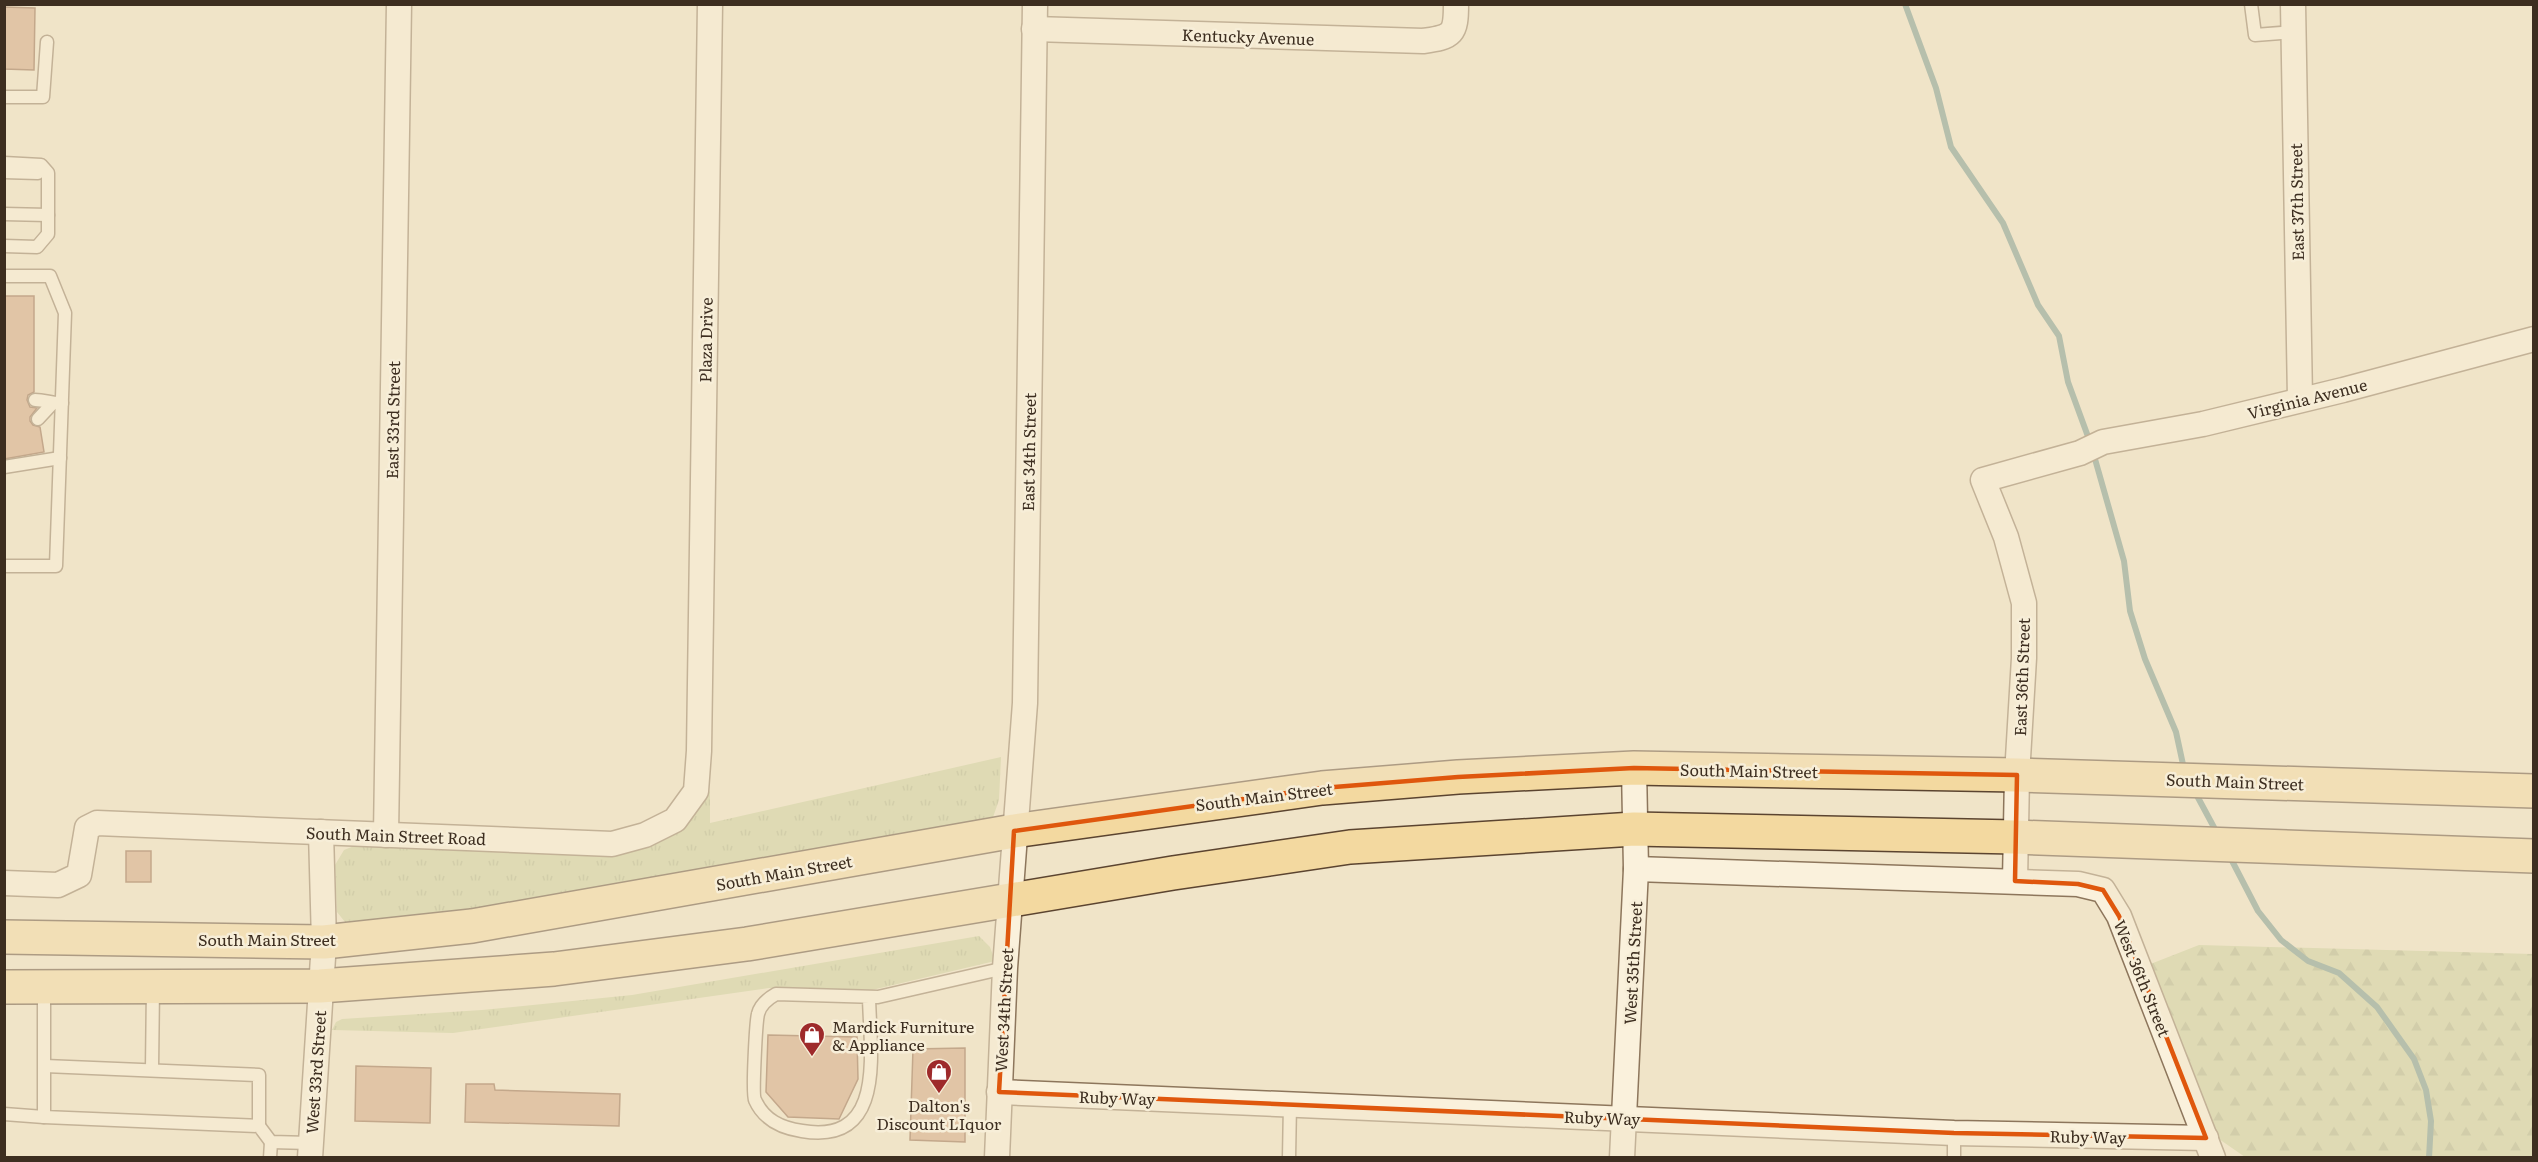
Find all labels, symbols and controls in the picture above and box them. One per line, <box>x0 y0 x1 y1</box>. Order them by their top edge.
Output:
street label: Kentucky Avenue <box>1181 22 1315 50</box>
street label: East 37th Street <box>2283 142 2309 261</box>
street label: Plaza Drive <box>692 297 718 383</box>
street label: East 33rd Street <box>379 360 405 479</box>
street label: Virginia Avenue <box>2245 372 2369 424</box>
street label: East 34th Street <box>1015 392 1041 512</box>
street label: East 36th Street <box>2007 617 2035 737</box>
street label: South Main Street <box>1680 757 1819 783</box>
street label: South Main Street <box>2166 767 2305 795</box>
street label: South Main Street <box>1194 776 1334 816</box>
street label: South Main Street Road <box>306 820 487 850</box>
street label: South Main Street <box>714 848 855 896</box>
street label: West 35th Street <box>1617 900 1647 1025</box>
street label: West 36th Street <box>2109 916 2178 1041</box>
street label: South Main Street <box>198 927 337 951</box>
street label: West 34th Street <box>988 947 1018 1073</box>
street label: West 33rd Street <box>299 1009 331 1135</box>
place label: Mardick Furniture & Appliance <box>832 1014 974 1056</box>
shop icon: Mardick Furniture & Appliance <box>797 1020 827 1058</box>
shop icon: Dalton's Discount LIquor <box>924 1057 954 1095</box>
street label: Ruby Way <box>1078 1084 1157 1110</box>
place label: Dalton's Discount LIquor <box>877 1093 1002 1135</box>
street label: Ruby Way <box>1563 1104 1642 1130</box>
street label: Ruby Way <box>2049 1123 2127 1149</box>

